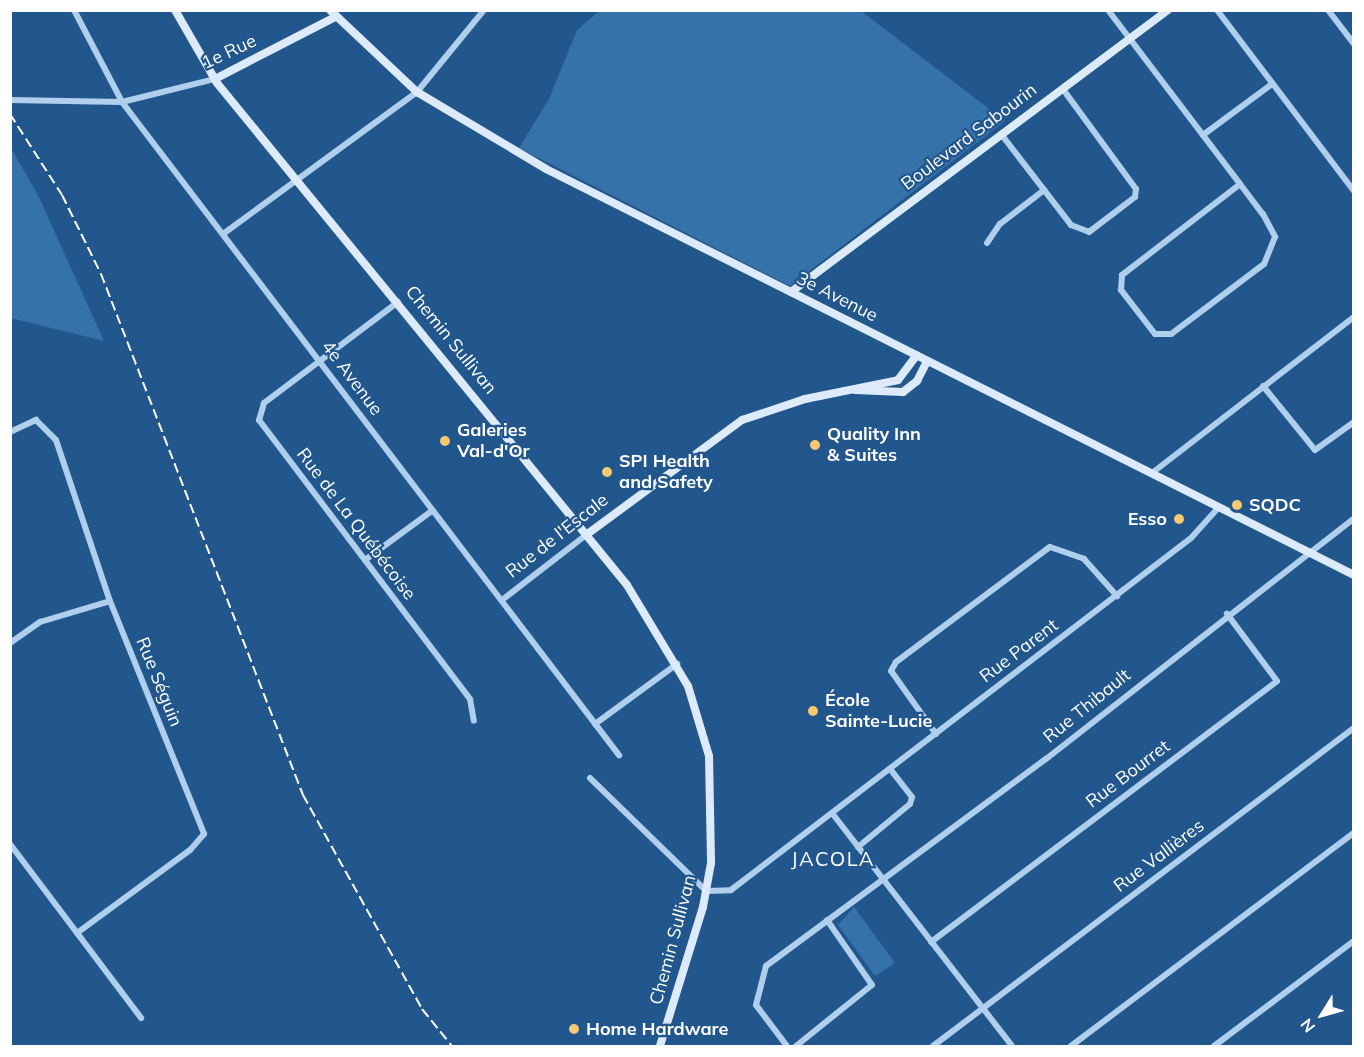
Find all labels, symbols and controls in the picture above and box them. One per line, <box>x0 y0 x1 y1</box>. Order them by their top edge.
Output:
street label: 1e Rue <box>198 30 260 74</box>
street label: Boulevard Sabourin <box>897 79 1041 195</box>
street label: 3e Avenue <box>793 267 881 327</box>
street label: Chemin Sullivan <box>401 281 501 399</box>
street label: 4e Avenue <box>317 336 387 420</box>
place label: Galeries Val-d'Or <box>457 420 530 462</box>
place label: Quality Inn & Suites <box>827 424 921 466</box>
marker: Galeries Val-d'Or <box>438 434 452 448</box>
marker: Quality Inn & Suites <box>808 438 822 452</box>
street label: Rue de La Québécoise <box>292 444 420 604</box>
place label: SPI Health and Safety <box>619 451 713 494</box>
marker: SPI Health and Safety <box>600 465 614 479</box>
street label: Rue de l'Escale <box>502 489 612 583</box>
place label: SQDC <box>1249 494 1301 516</box>
marker: SQDC <box>1230 498 1244 512</box>
place label: Esso <box>1128 508 1167 530</box>
marker: Esso <box>1172 512 1186 526</box>
street label: Rue Parent <box>976 615 1062 687</box>
street label: Rue Séguin <box>131 634 187 730</box>
street label: Rue Thibault <box>1039 664 1135 748</box>
place label: École Sainte-Lucie <box>825 690 932 732</box>
marker: École Sainte-Lucie <box>806 704 820 718</box>
street label: Rue Bourret <box>1082 736 1174 812</box>
street label: Rue Vallières <box>1110 815 1208 897</box>
district label: JACOLA <box>791 846 875 870</box>
street label: Chemin Sullivan <box>645 873 701 1007</box>
north arrow <box>1292 985 1352 1045</box>
text: N <box>1296 1015 1319 1037</box>
place label: Home Hardware <box>586 1018 728 1040</box>
marker: Home Hardware <box>567 1022 581 1036</box>

